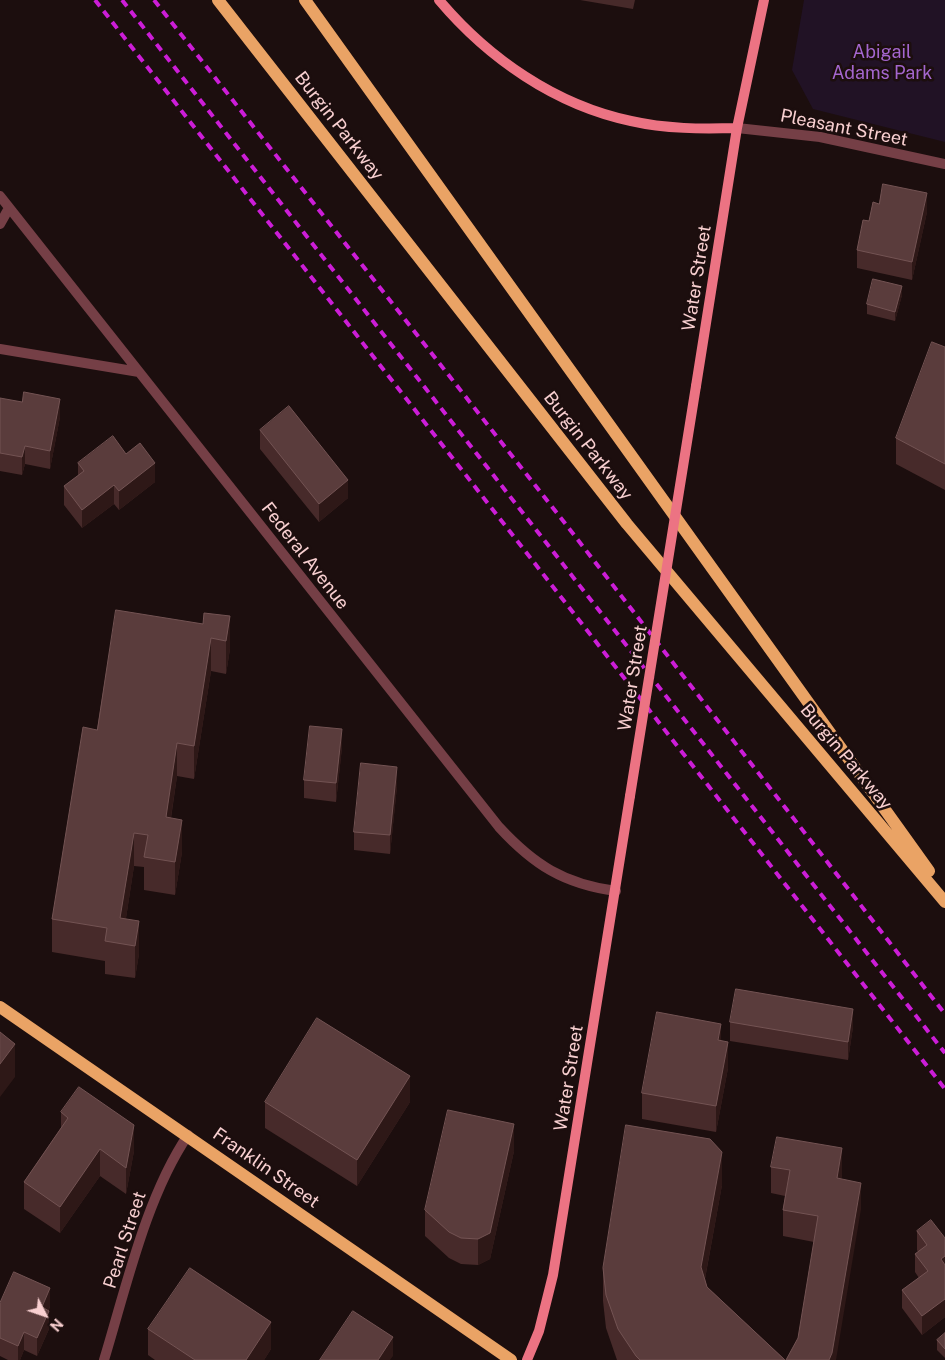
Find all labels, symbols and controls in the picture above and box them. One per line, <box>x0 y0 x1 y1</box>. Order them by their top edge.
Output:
park label: Abigail Adams Park <box>832 41 932 84</box>
street label: Burgin Parkway <box>290 67 388 185</box>
street label: Pleasant Street <box>778 105 910 151</box>
street label: Water Street <box>678 224 716 332</box>
street label: Burgin Parkway <box>539 387 637 505</box>
street label: Federal Avenue <box>257 498 353 614</box>
street label: Water Street <box>614 624 652 732</box>
street label: Burgin Parkway <box>795 700 897 814</box>
street label: Water Street <box>550 1024 588 1132</box>
street label: Franklin Street <box>209 1123 323 1213</box>
street label: Pearl Street <box>99 1189 151 1291</box>
north arrow <box>20 1290 70 1340</box>
text: N <box>47 1315 66 1334</box>

